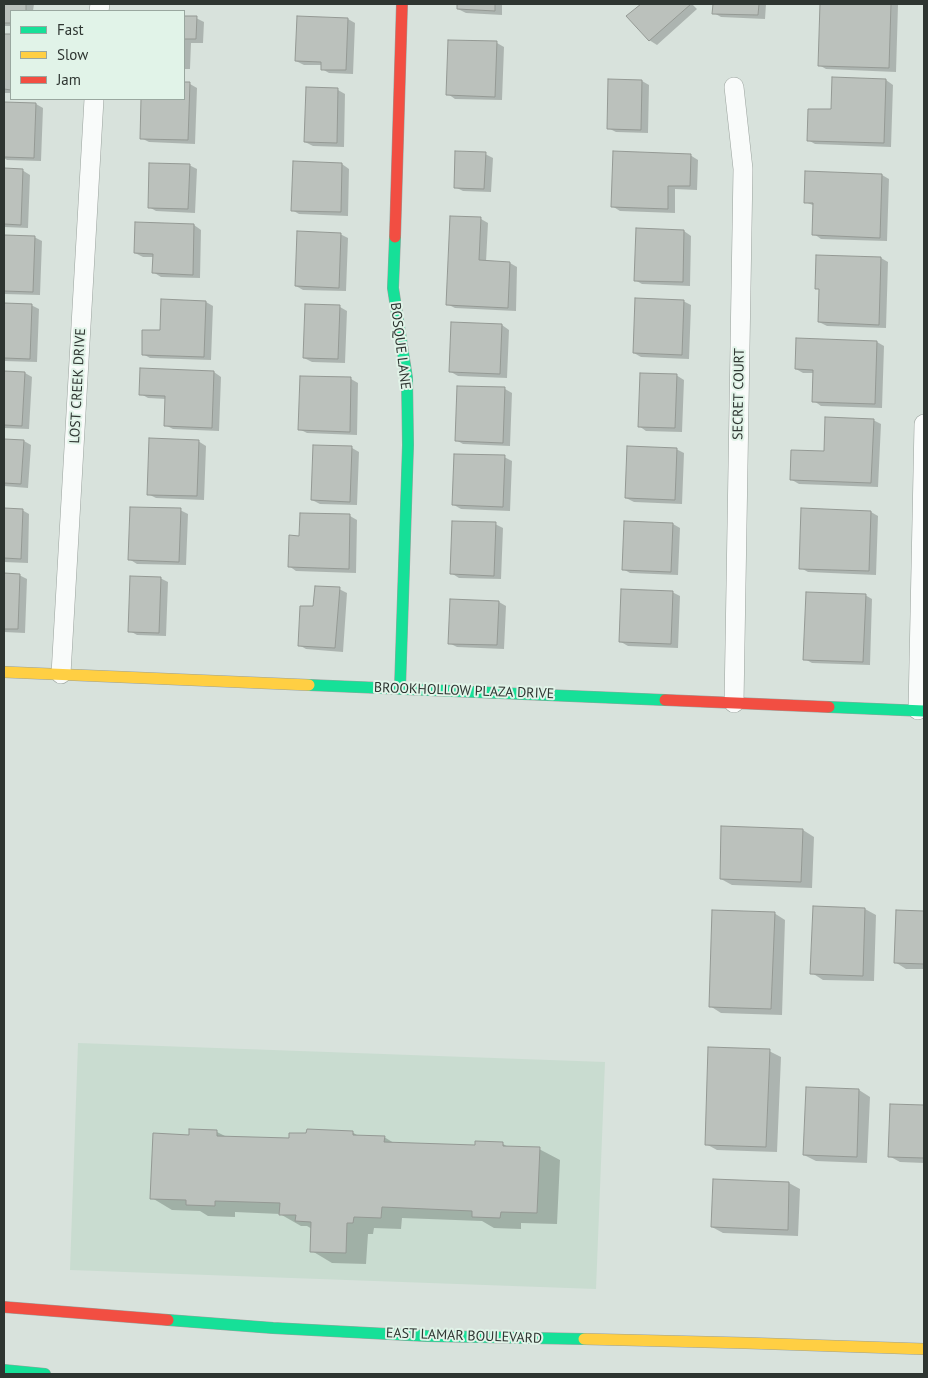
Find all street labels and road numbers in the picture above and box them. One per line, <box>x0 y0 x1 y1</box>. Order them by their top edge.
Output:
street label: BOSQUE LANE <box>386 302 414 390</box>
street label: LOST CREEK DRIVE <box>67 328 89 444</box>
street label: SECRET COURT <box>730 348 748 440</box>
street label: BROOKHOLLOW PLAZA DRIVE <box>374 679 554 703</box>
street label: EAST LAMAR BOULEVARD <box>386 1325 542 1347</box>

